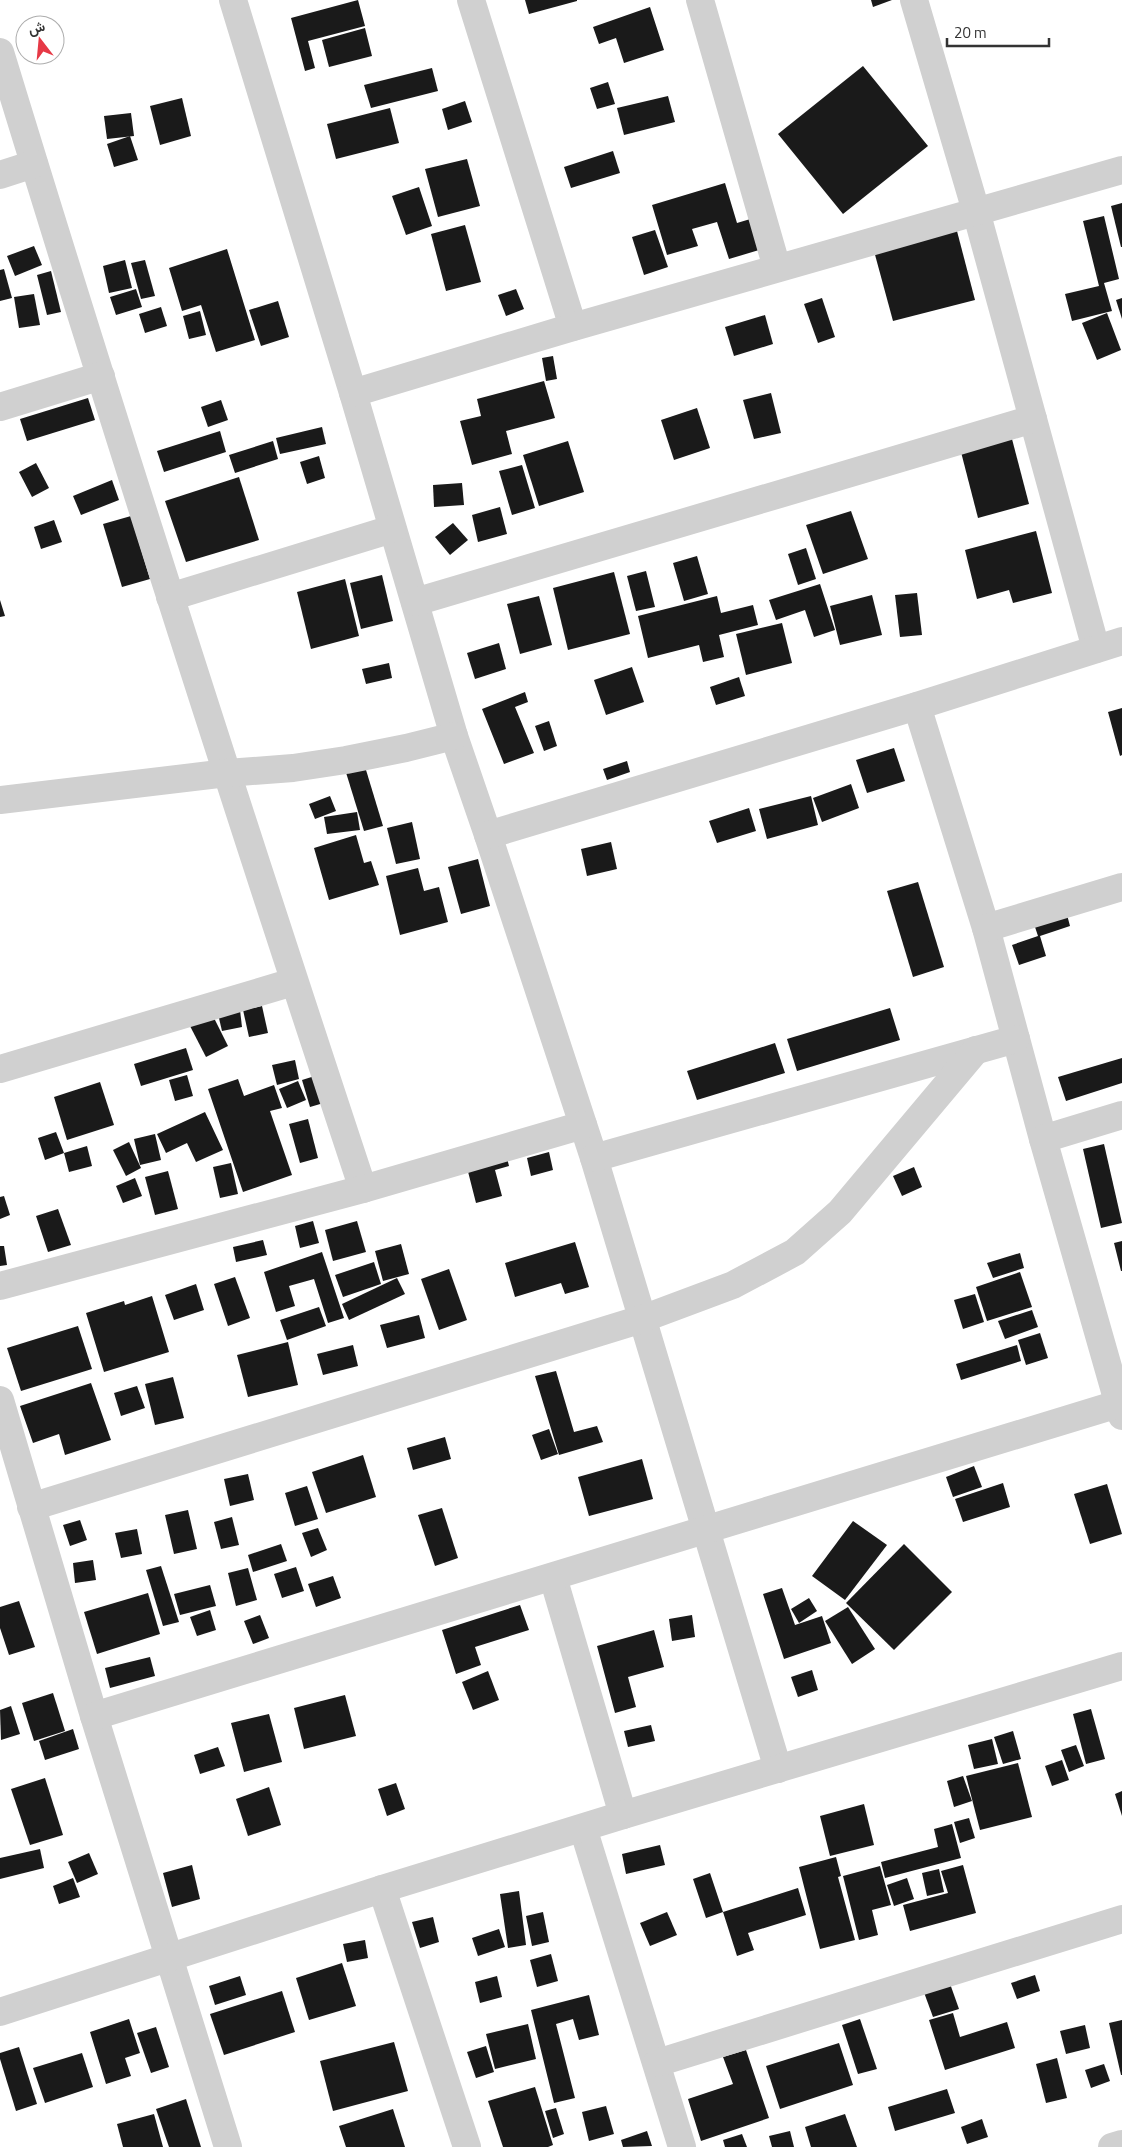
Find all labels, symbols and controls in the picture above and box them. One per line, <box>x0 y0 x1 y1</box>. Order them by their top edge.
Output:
north arrow <box>15 15 65 65</box>
text: ش <box>25 15 47 39</box>
scale bar <box>947 15 1050 47</box>
text: 20 m <box>954 21 987 44</box>

